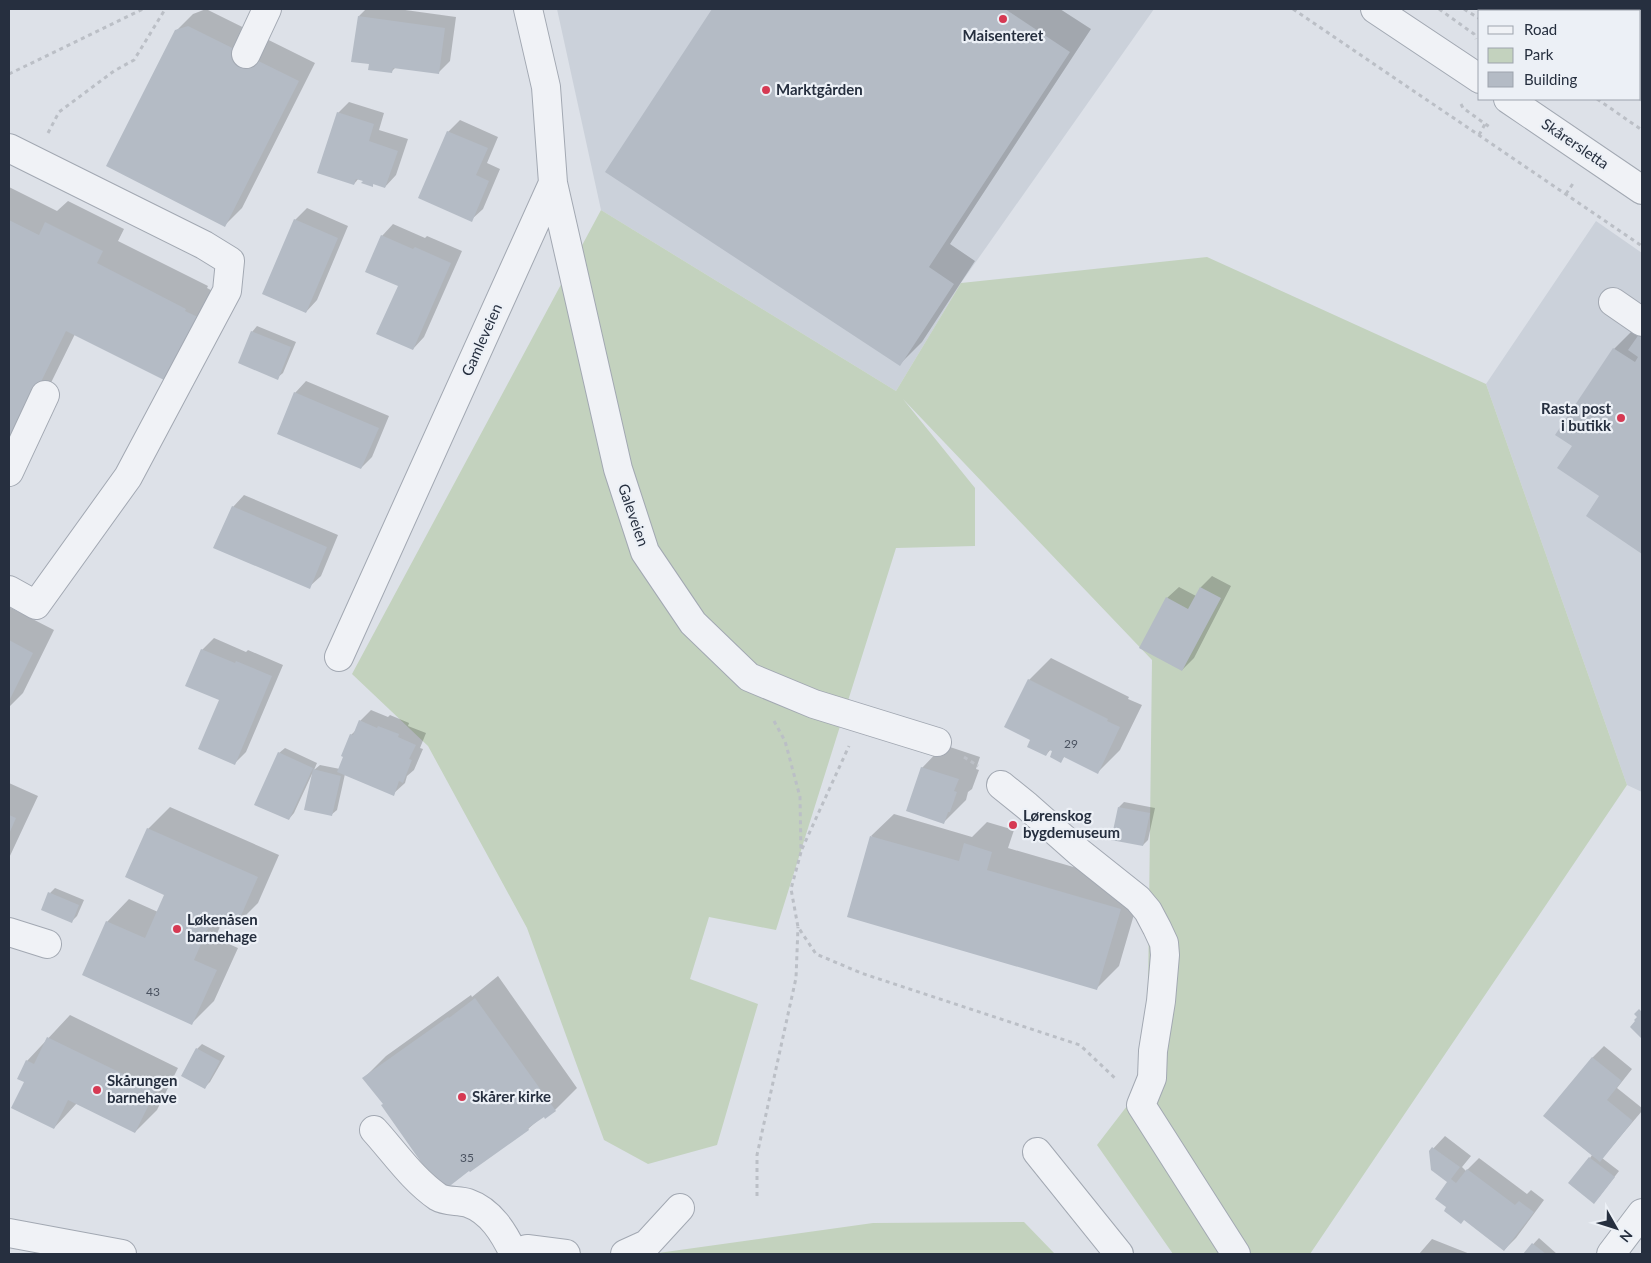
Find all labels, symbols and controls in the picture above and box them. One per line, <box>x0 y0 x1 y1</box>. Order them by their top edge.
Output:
legend <box>1478 10 1641 100</box>
marker: Maisenteret <box>997 13 1009 25</box>
text: Road <box>1524 20 1557 38</box>
place label: Maisenteret <box>963 26 1044 44</box>
text: Park <box>1524 45 1554 63</box>
text: Building <box>1524 70 1577 88</box>
place label: Marktgården <box>776 80 863 98</box>
marker: Marktgården <box>760 84 772 96</box>
street label: Skårersletta <box>1539 114 1613 172</box>
street label: Gamleveien <box>457 301 505 379</box>
place label: Rasta post i butikk <box>1541 399 1612 434</box>
marker: Rasta post i butikk <box>1615 412 1627 424</box>
street label: Galeveien <box>615 481 653 548</box>
house number: 29 <box>1064 736 1078 751</box>
place label: Lørenskog bygdemuseum <box>1023 806 1120 841</box>
marker: Lørenskog bygdemuseum <box>1007 819 1019 831</box>
place label: Løkenåsen barnehage <box>187 910 258 945</box>
marker: Løkenåsen barnehage <box>171 923 183 935</box>
house number: 43 <box>146 984 160 999</box>
place label: Skårungen barnehave <box>107 1071 178 1106</box>
marker: Skårungen barnehave <box>91 1084 103 1096</box>
place label: Skårer kirke <box>472 1087 551 1105</box>
marker: Skårer kirke <box>456 1091 468 1103</box>
house number: 35 <box>460 1150 474 1165</box>
north arrow <box>1591 1203 1641 1253</box>
text: N <box>1616 1227 1636 1246</box>

